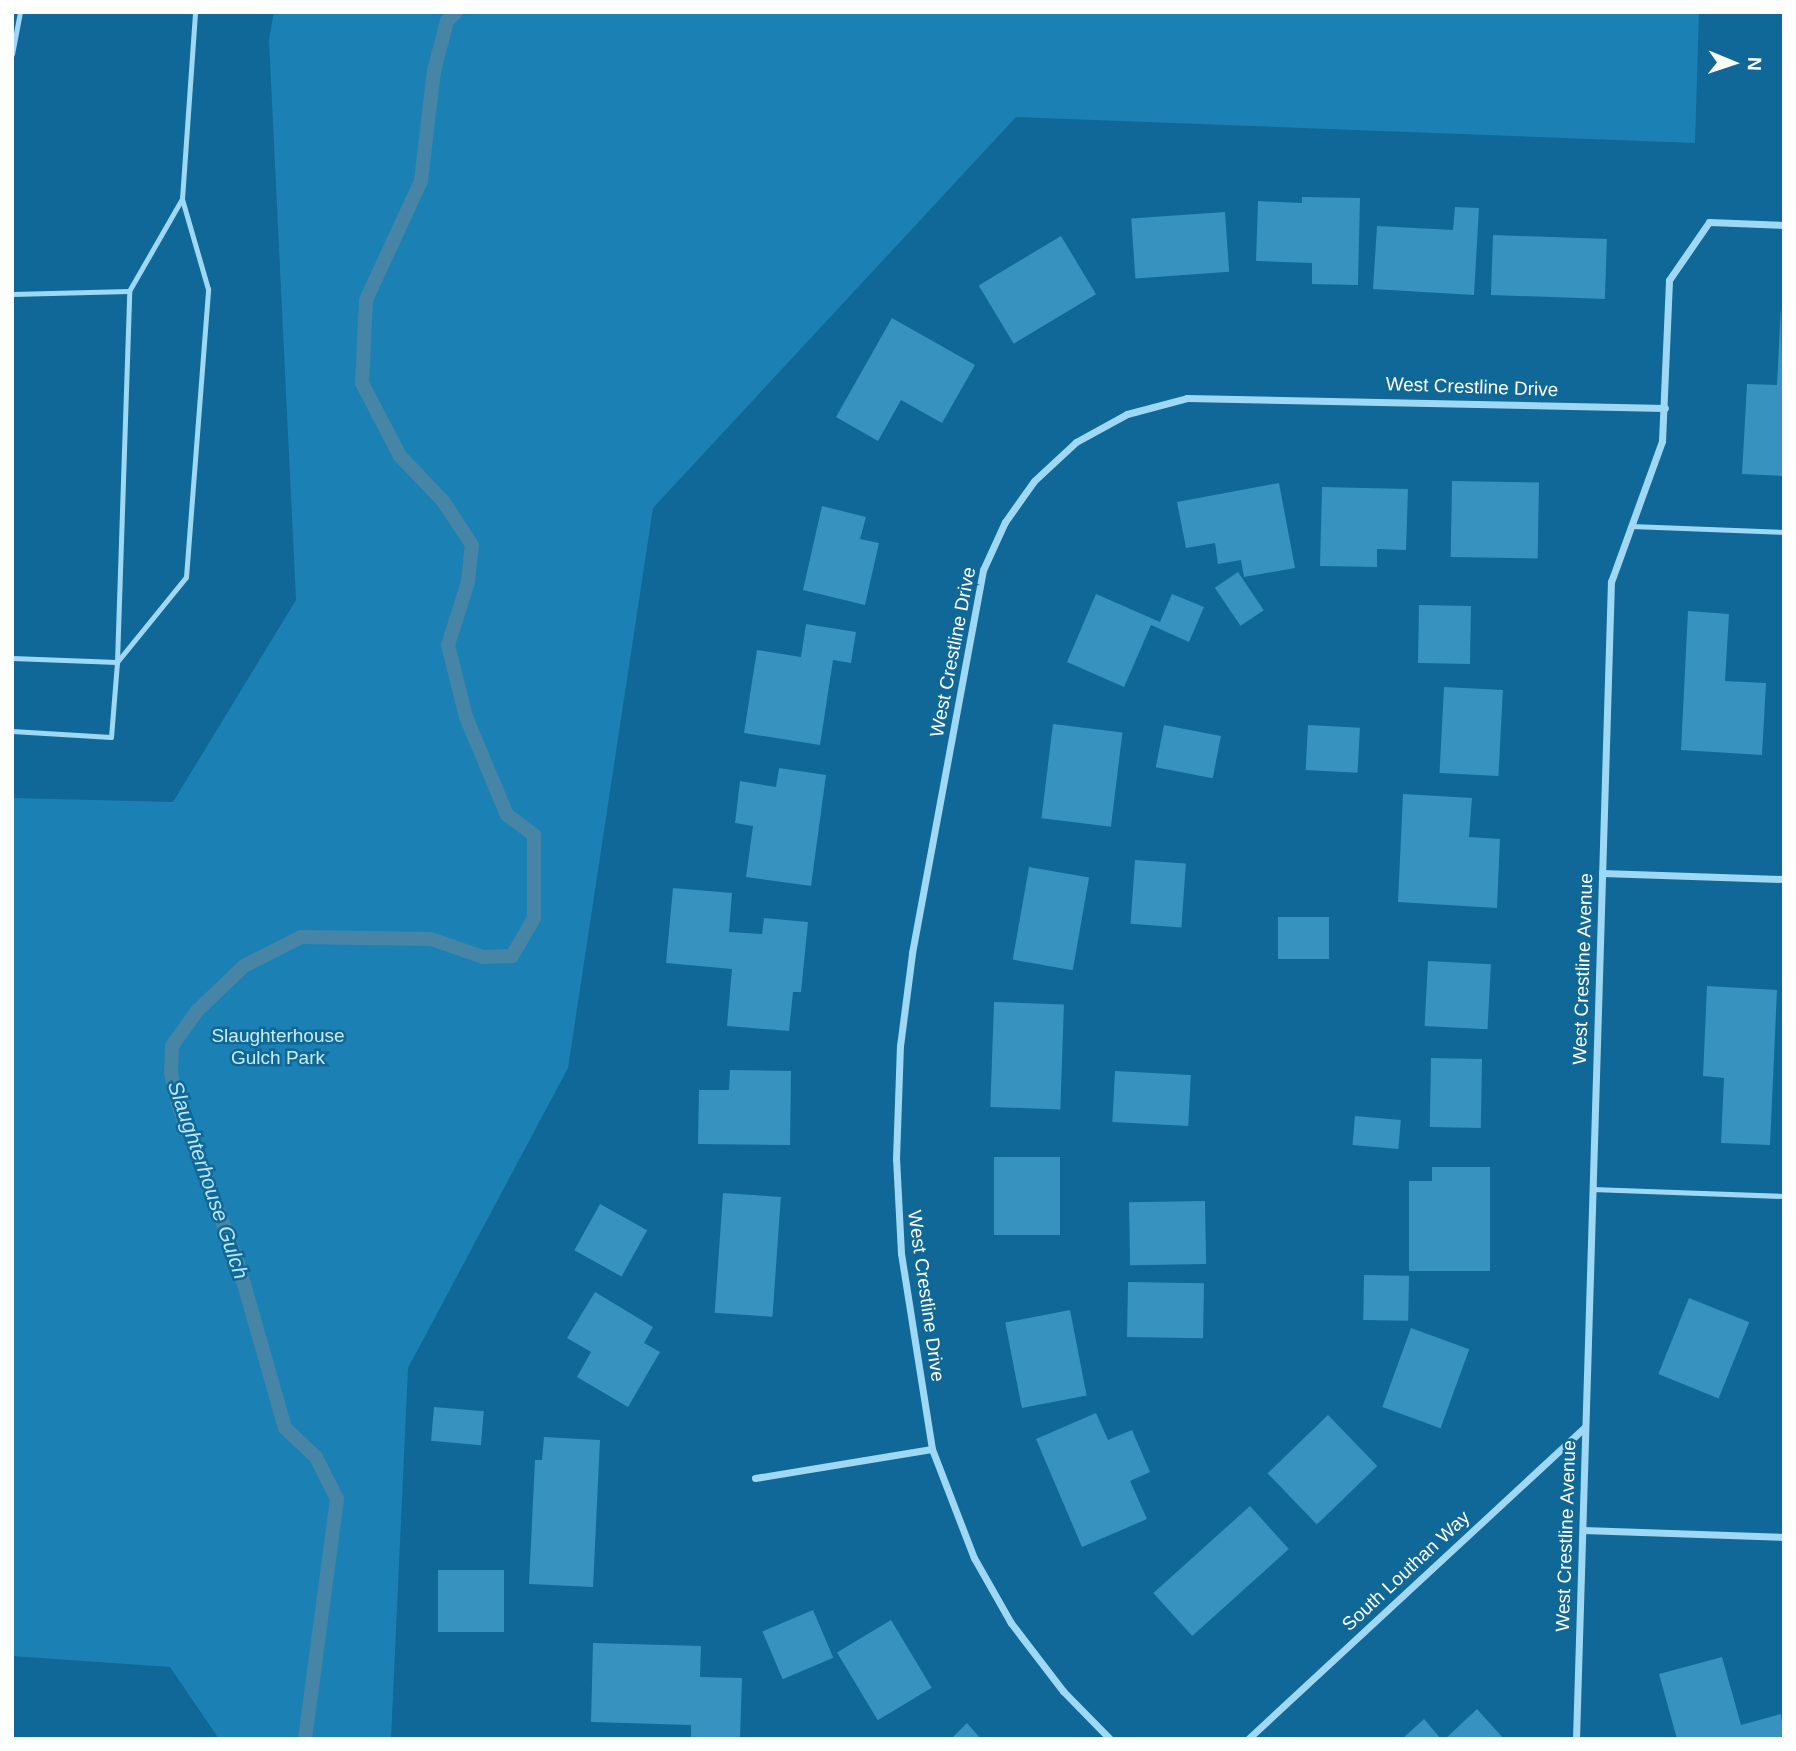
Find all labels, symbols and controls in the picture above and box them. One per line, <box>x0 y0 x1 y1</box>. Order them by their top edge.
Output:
north arrow <box>1698 28 1768 98</box>
text: N <box>1744 57 1765 71</box>
street label: West Crestline Drive <box>1385 373 1559 401</box>
street label: West Crestline Drive <box>925 565 981 739</box>
street label: West Crestline Avenue <box>1568 872 1598 1066</box>
park label: Slaughterhouse Gulch Park <box>211 1025 345 1069</box>
water label: Slaughterhouse Gulch <box>162 1078 254 1282</box>
street label: West Crestline Drive <box>903 1209 949 1383</box>
street label: West Crestline Avenue <box>1551 1439 1581 1633</box>
street label: South Louthan Way <box>1337 1506 1475 1636</box>

